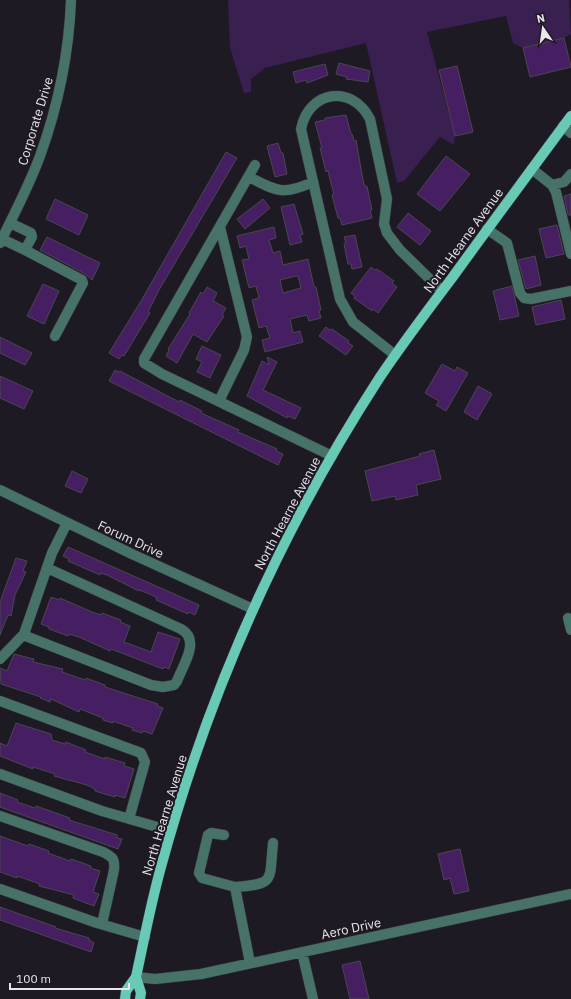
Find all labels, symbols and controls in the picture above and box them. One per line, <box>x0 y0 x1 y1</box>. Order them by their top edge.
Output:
north arrow <box>523 8 563 48</box>
text: N <box>535 11 546 26</box>
street label: Corporate Drive <box>14 75 57 167</box>
street label: North Hearne Avenue <box>420 185 507 296</box>
street label: North Hearne Avenue <box>251 454 324 573</box>
street label: Forum Drive <box>95 517 167 562</box>
street label: North Hearne Avenue <box>138 753 191 878</box>
street label: Aero Drive <box>320 914 383 943</box>
scale bar <box>10 965 129 991</box>
text: 100 m <box>16 971 51 986</box>

